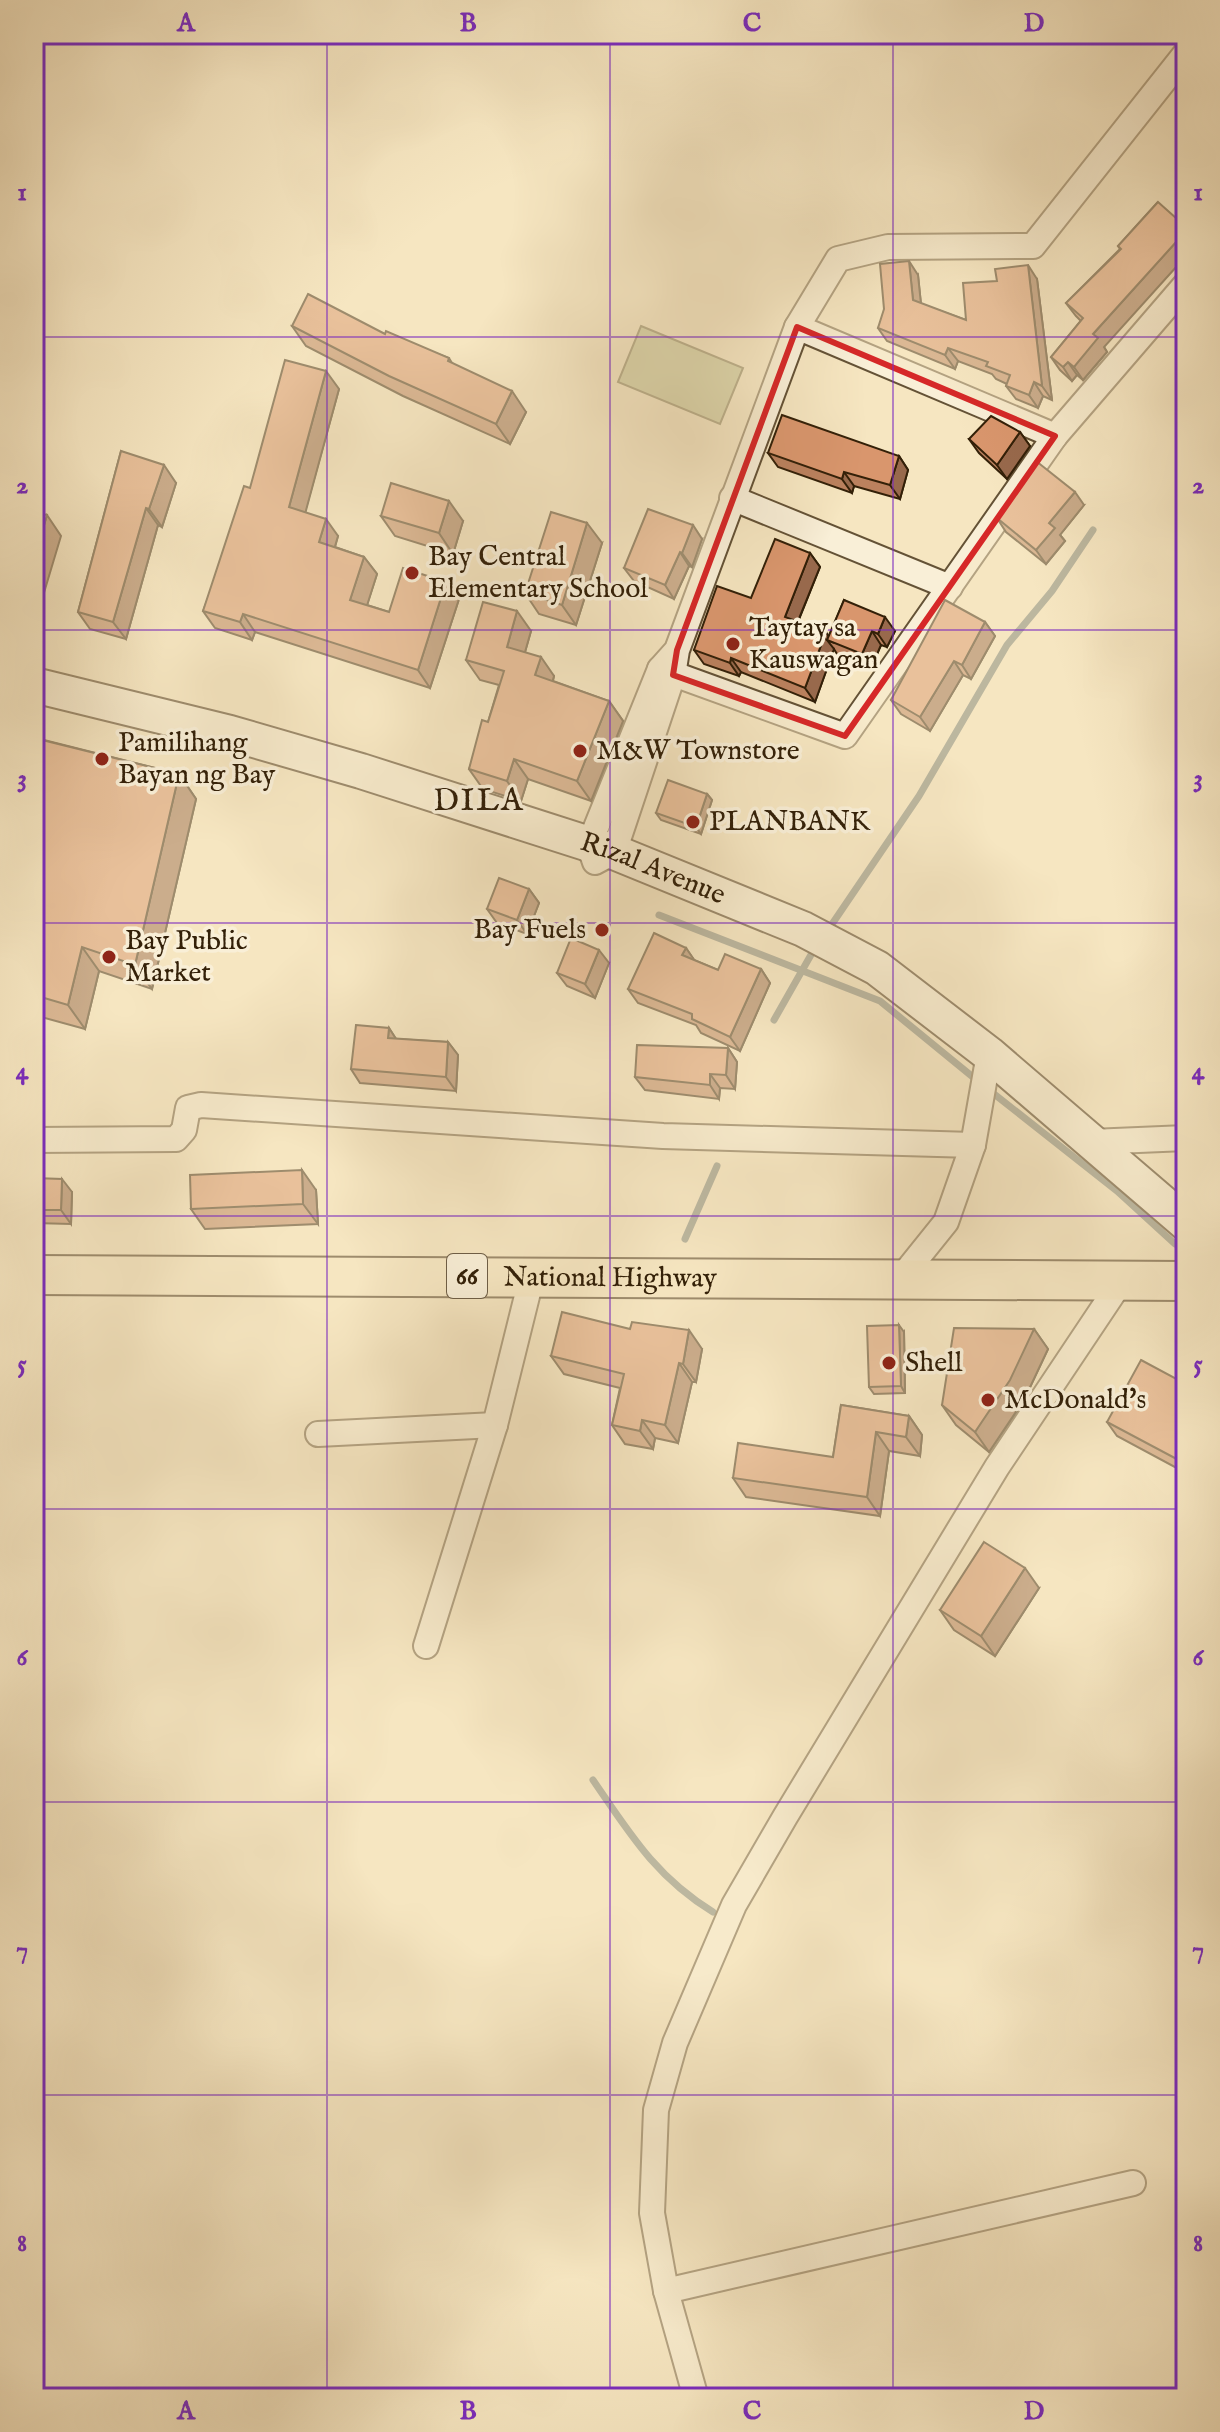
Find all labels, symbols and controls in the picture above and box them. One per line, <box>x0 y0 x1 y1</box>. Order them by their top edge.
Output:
text: A <box>176 7 196 40</box>
text: B <box>459 7 477 40</box>
text: C <box>743 7 762 40</box>
text: D <box>1024 7 1045 40</box>
text: 1 <box>17 176 27 209</box>
text: 1 <box>1193 176 1203 209</box>
text: 2 <box>16 469 28 502</box>
text: 2 <box>1192 469 1204 502</box>
place label: Bay Central Elementary School <box>428 540 648 607</box>
marker: Bay Central Elementary School <box>403 564 421 582</box>
place label: Taytay sa Kauswagan <box>749 611 878 678</box>
marker: Taytay sa Kauswagan <box>724 635 742 653</box>
place label: Pamilihang Bayan ng Bay <box>118 726 276 793</box>
place label: M&W Townstore <box>596 734 800 769</box>
marker: M&W Townstore <box>571 742 589 760</box>
marker: Pamilihang Bayan ng Bay <box>93 750 111 768</box>
text: 3 <box>17 762 27 795</box>
text: 3 <box>1193 762 1203 795</box>
district label: DILA <box>433 781 525 822</box>
place label: PLANBANK <box>709 805 871 840</box>
marker: PLANBANK <box>684 813 702 831</box>
street label: Rizal Avenue <box>576 825 731 913</box>
place label: Bay Fuels <box>473 913 586 948</box>
marker: Bay Fuels <box>593 921 611 939</box>
place label: Bay Public Market <box>125 924 248 991</box>
marker: Bay Public Market <box>100 948 118 966</box>
text: 4 <box>16 1055 30 1088</box>
text: 4 <box>1192 1055 1206 1088</box>
road number: 66 <box>447 1254 487 1298</box>
street label: National Highway <box>503 1260 717 1296</box>
place label: Shell <box>905 1346 963 1381</box>
text: 5 <box>17 1348 27 1381</box>
text: 5 <box>1193 1348 1203 1381</box>
marker: Shell <box>880 1354 898 1372</box>
place label: McDonald's <box>1004 1383 1146 1418</box>
marker: McDonald's <box>979 1391 997 1409</box>
text: 6 <box>17 1641 29 1674</box>
text: 6 <box>1193 1641 1205 1674</box>
text: 7 <box>16 1934 28 1967</box>
text: 7 <box>1192 1934 1204 1967</box>
text: 8 <box>17 2227 27 2260</box>
text: 8 <box>1193 2227 1203 2260</box>
text: A <box>176 2395 196 2428</box>
text: B <box>459 2395 477 2428</box>
text: C <box>743 2395 762 2428</box>
text: D <box>1024 2395 1045 2428</box>

